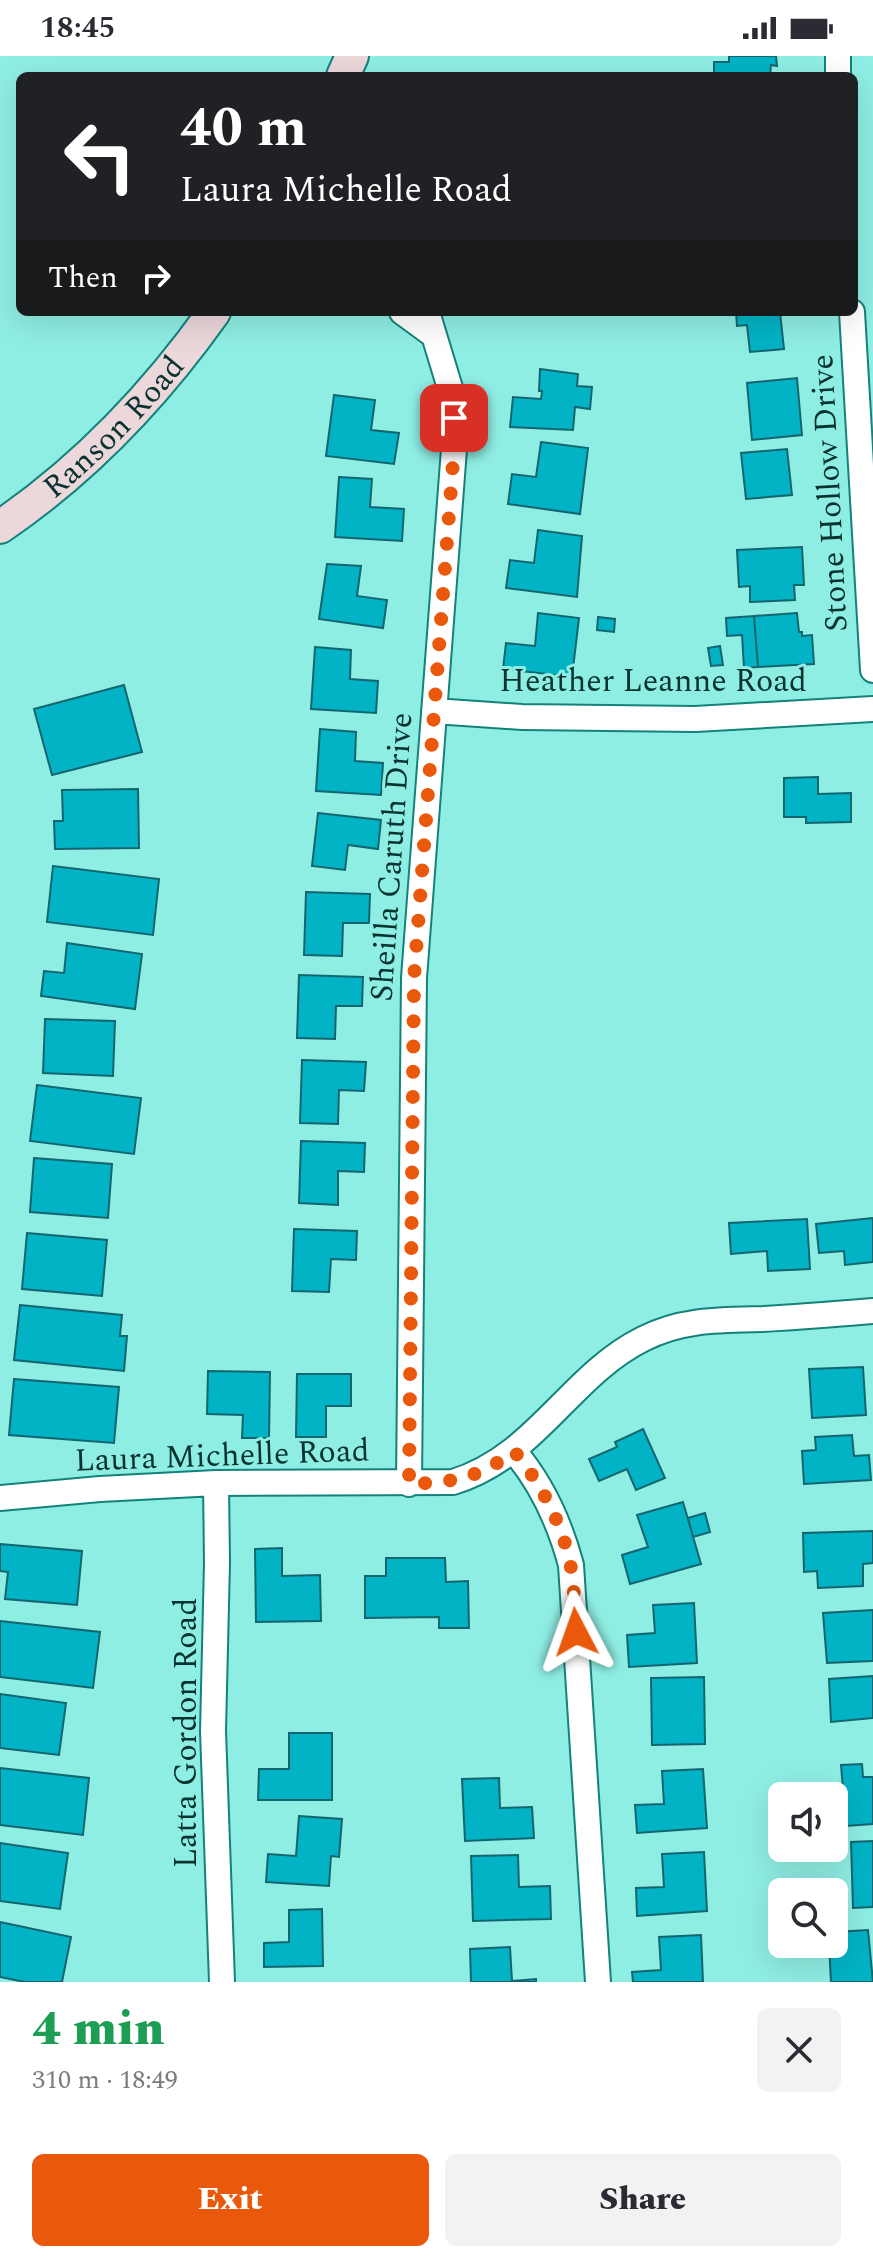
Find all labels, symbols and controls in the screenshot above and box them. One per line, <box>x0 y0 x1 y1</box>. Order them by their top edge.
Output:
text: 18:45 <box>40 5 115 51</box>
text: 40 m <box>180 86 307 171</box>
icon: left <box>48 104 152 208</box>
text: Laura Michelle Road <box>180 163 512 218</box>
text: Then <box>48 255 118 301</box>
icon: right <box>134 256 178 300</box>
street label: Ranson Road <box>32 344 197 511</box>
street label: Stone Hollow Drive <box>798 353 862 633</box>
pin <box>420 384 488 452</box>
icon: arrive <box>432 396 476 440</box>
street label: Heather Leanne Road <box>499 657 807 706</box>
street label: Sheilla Caruth Drive <box>357 711 427 1003</box>
street label: Laura Michelle Road <box>74 1426 370 1486</box>
position arrow <box>534 1590 618 1674</box>
street label: Latta Gordon Road <box>162 1598 211 1868</box>
map controls <box>768 1782 848 1958</box>
button: sound <box>768 1782 848 1862</box>
button: search <box>768 1878 848 1958</box>
text: 4 min <box>32 1993 165 2066</box>
button: close <box>757 2008 841 2092</box>
text: 310 m · 18:49 <box>32 2060 178 2100</box>
button: Exit <box>32 2154 429 2246</box>
button: Share <box>445 2154 841 2246</box>

